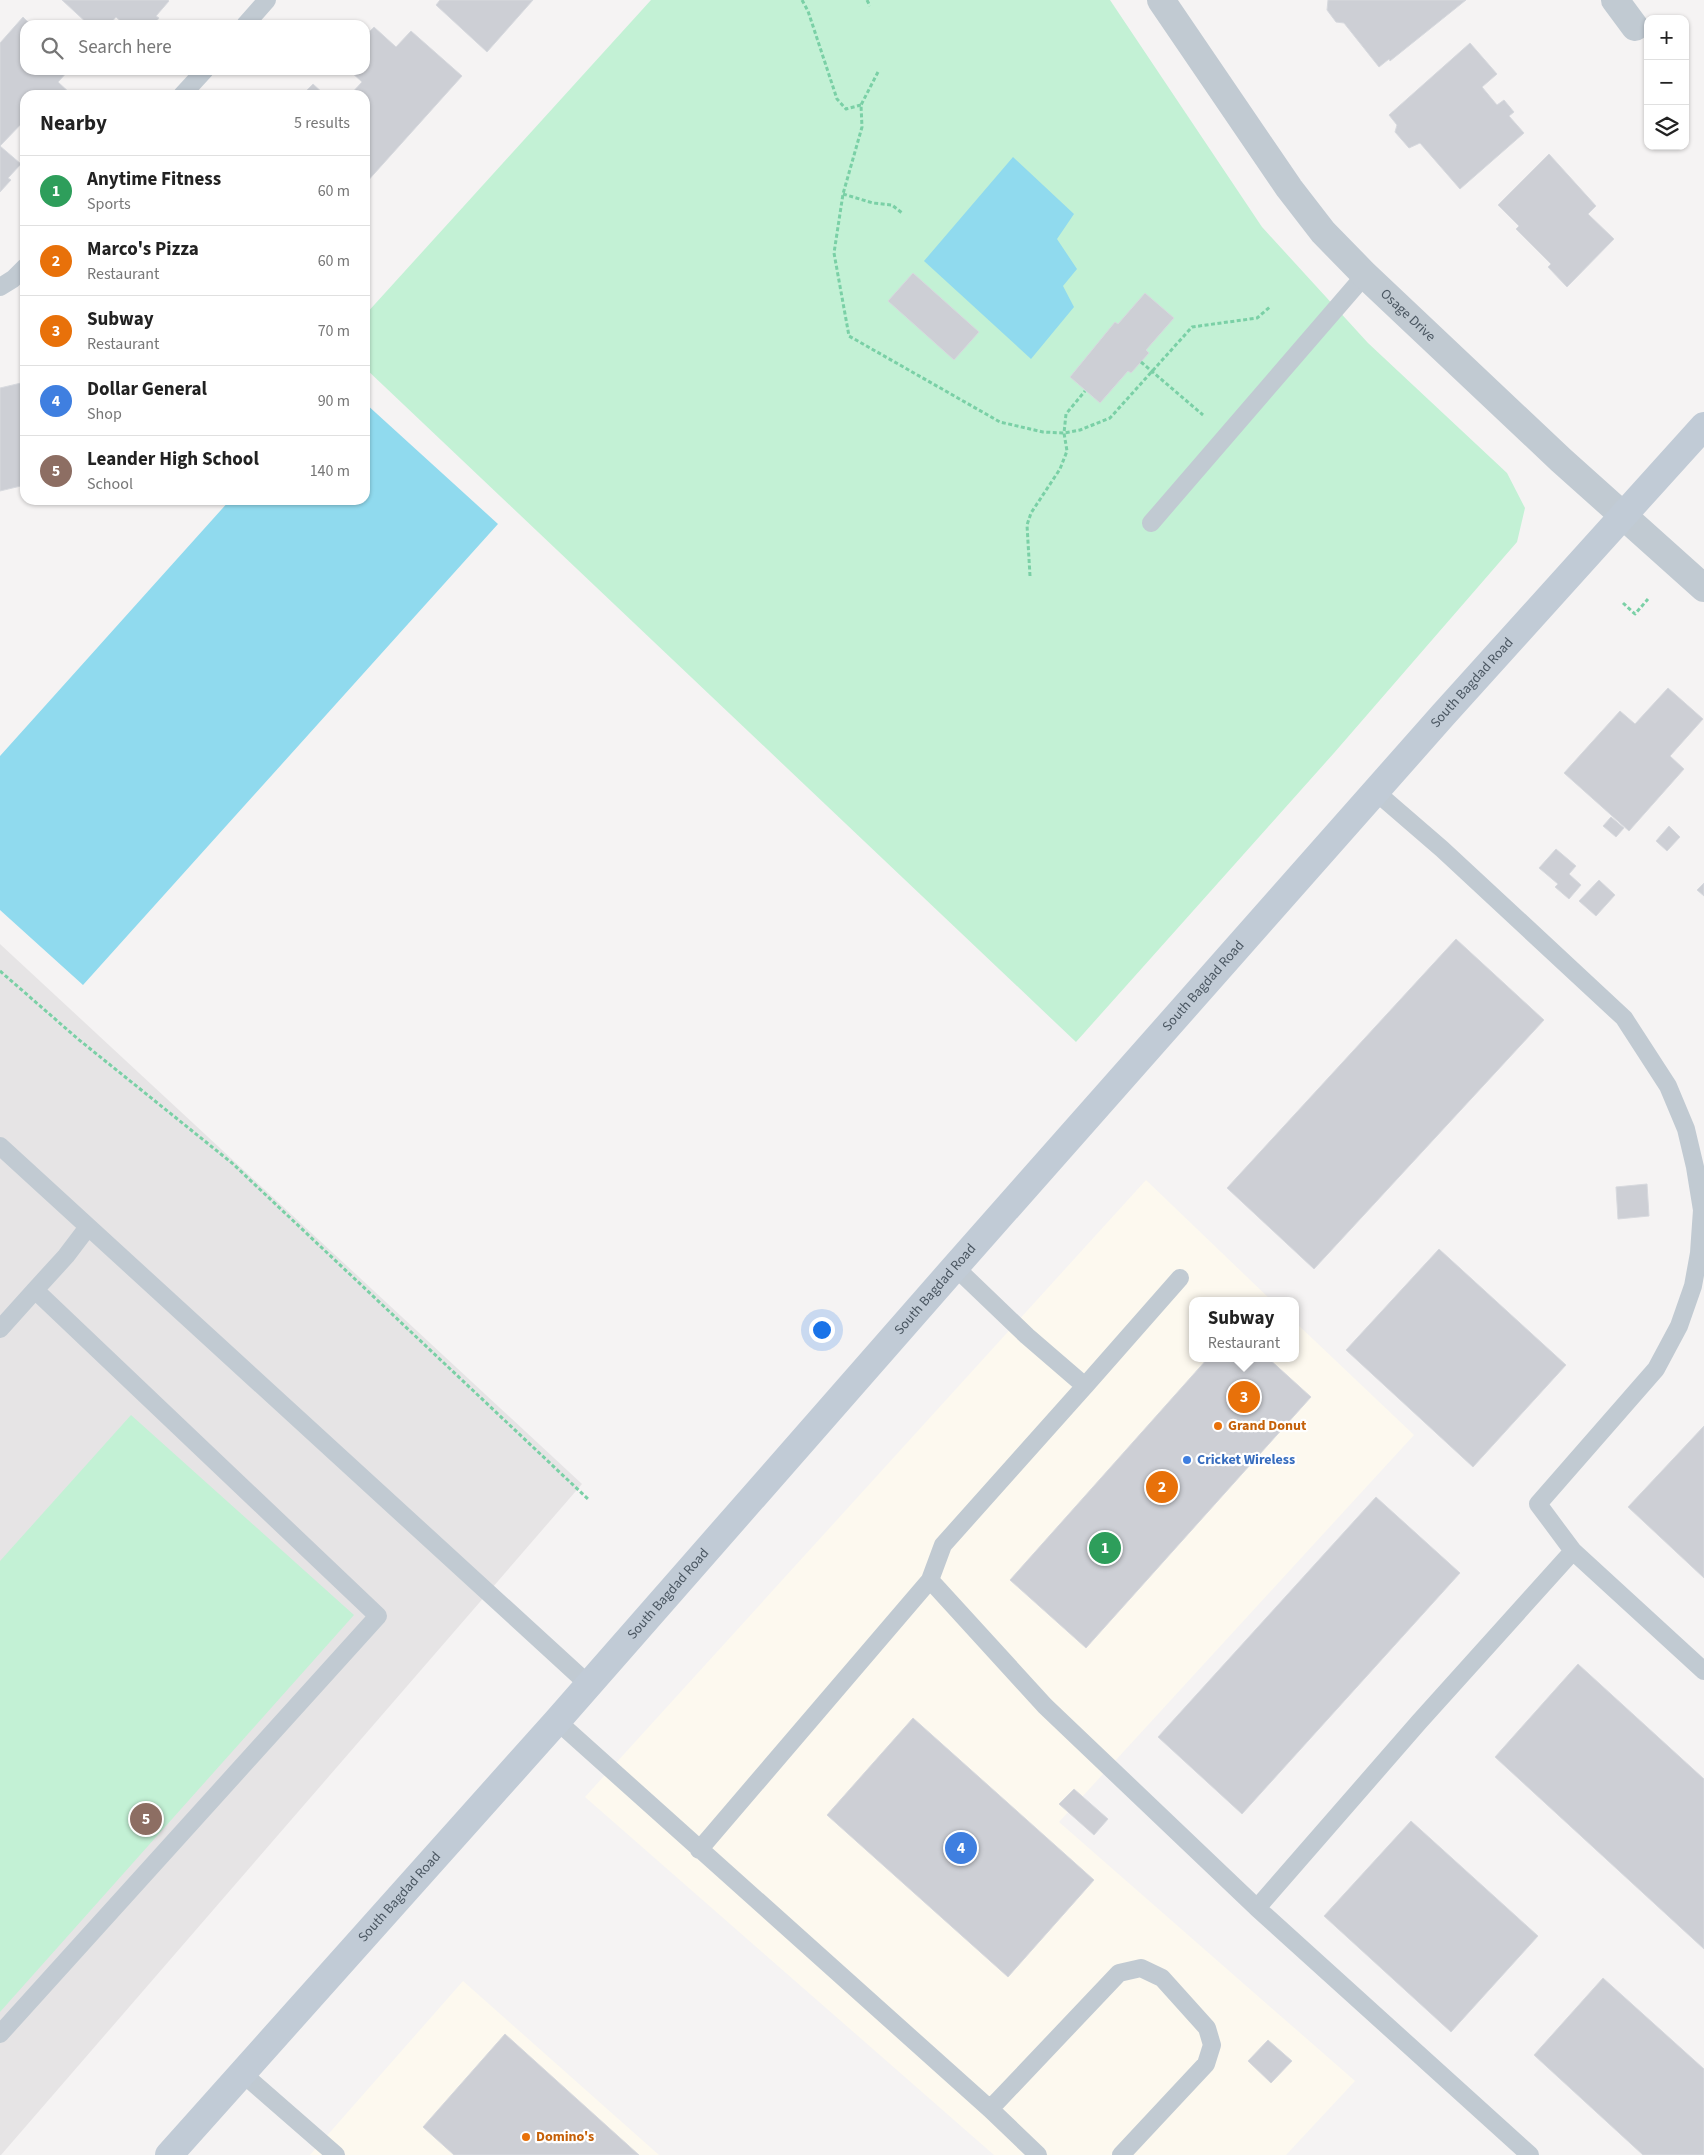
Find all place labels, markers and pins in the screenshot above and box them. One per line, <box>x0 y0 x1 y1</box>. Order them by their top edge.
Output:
pin: 3 <box>1228 1378 1260 1416</box>
place label: Grand Donut <box>1228 1416 1307 1436</box>
marker: Grand Donut <box>1212 1420 1224 1432</box>
place label: Cricket Wireless <box>1197 1450 1295 1470</box>
marker: Cricket Wireless <box>1181 1454 1193 1466</box>
pin: 2 <box>1146 1468 1178 1506</box>
pin: 1 <box>1089 1529 1121 1567</box>
pin: 5 <box>130 1800 162 1838</box>
pin: 4 <box>945 1829 977 1867</box>
place label: Domino's <box>536 2127 594 2147</box>
marker: Domino's <box>520 2131 532 2143</box>

